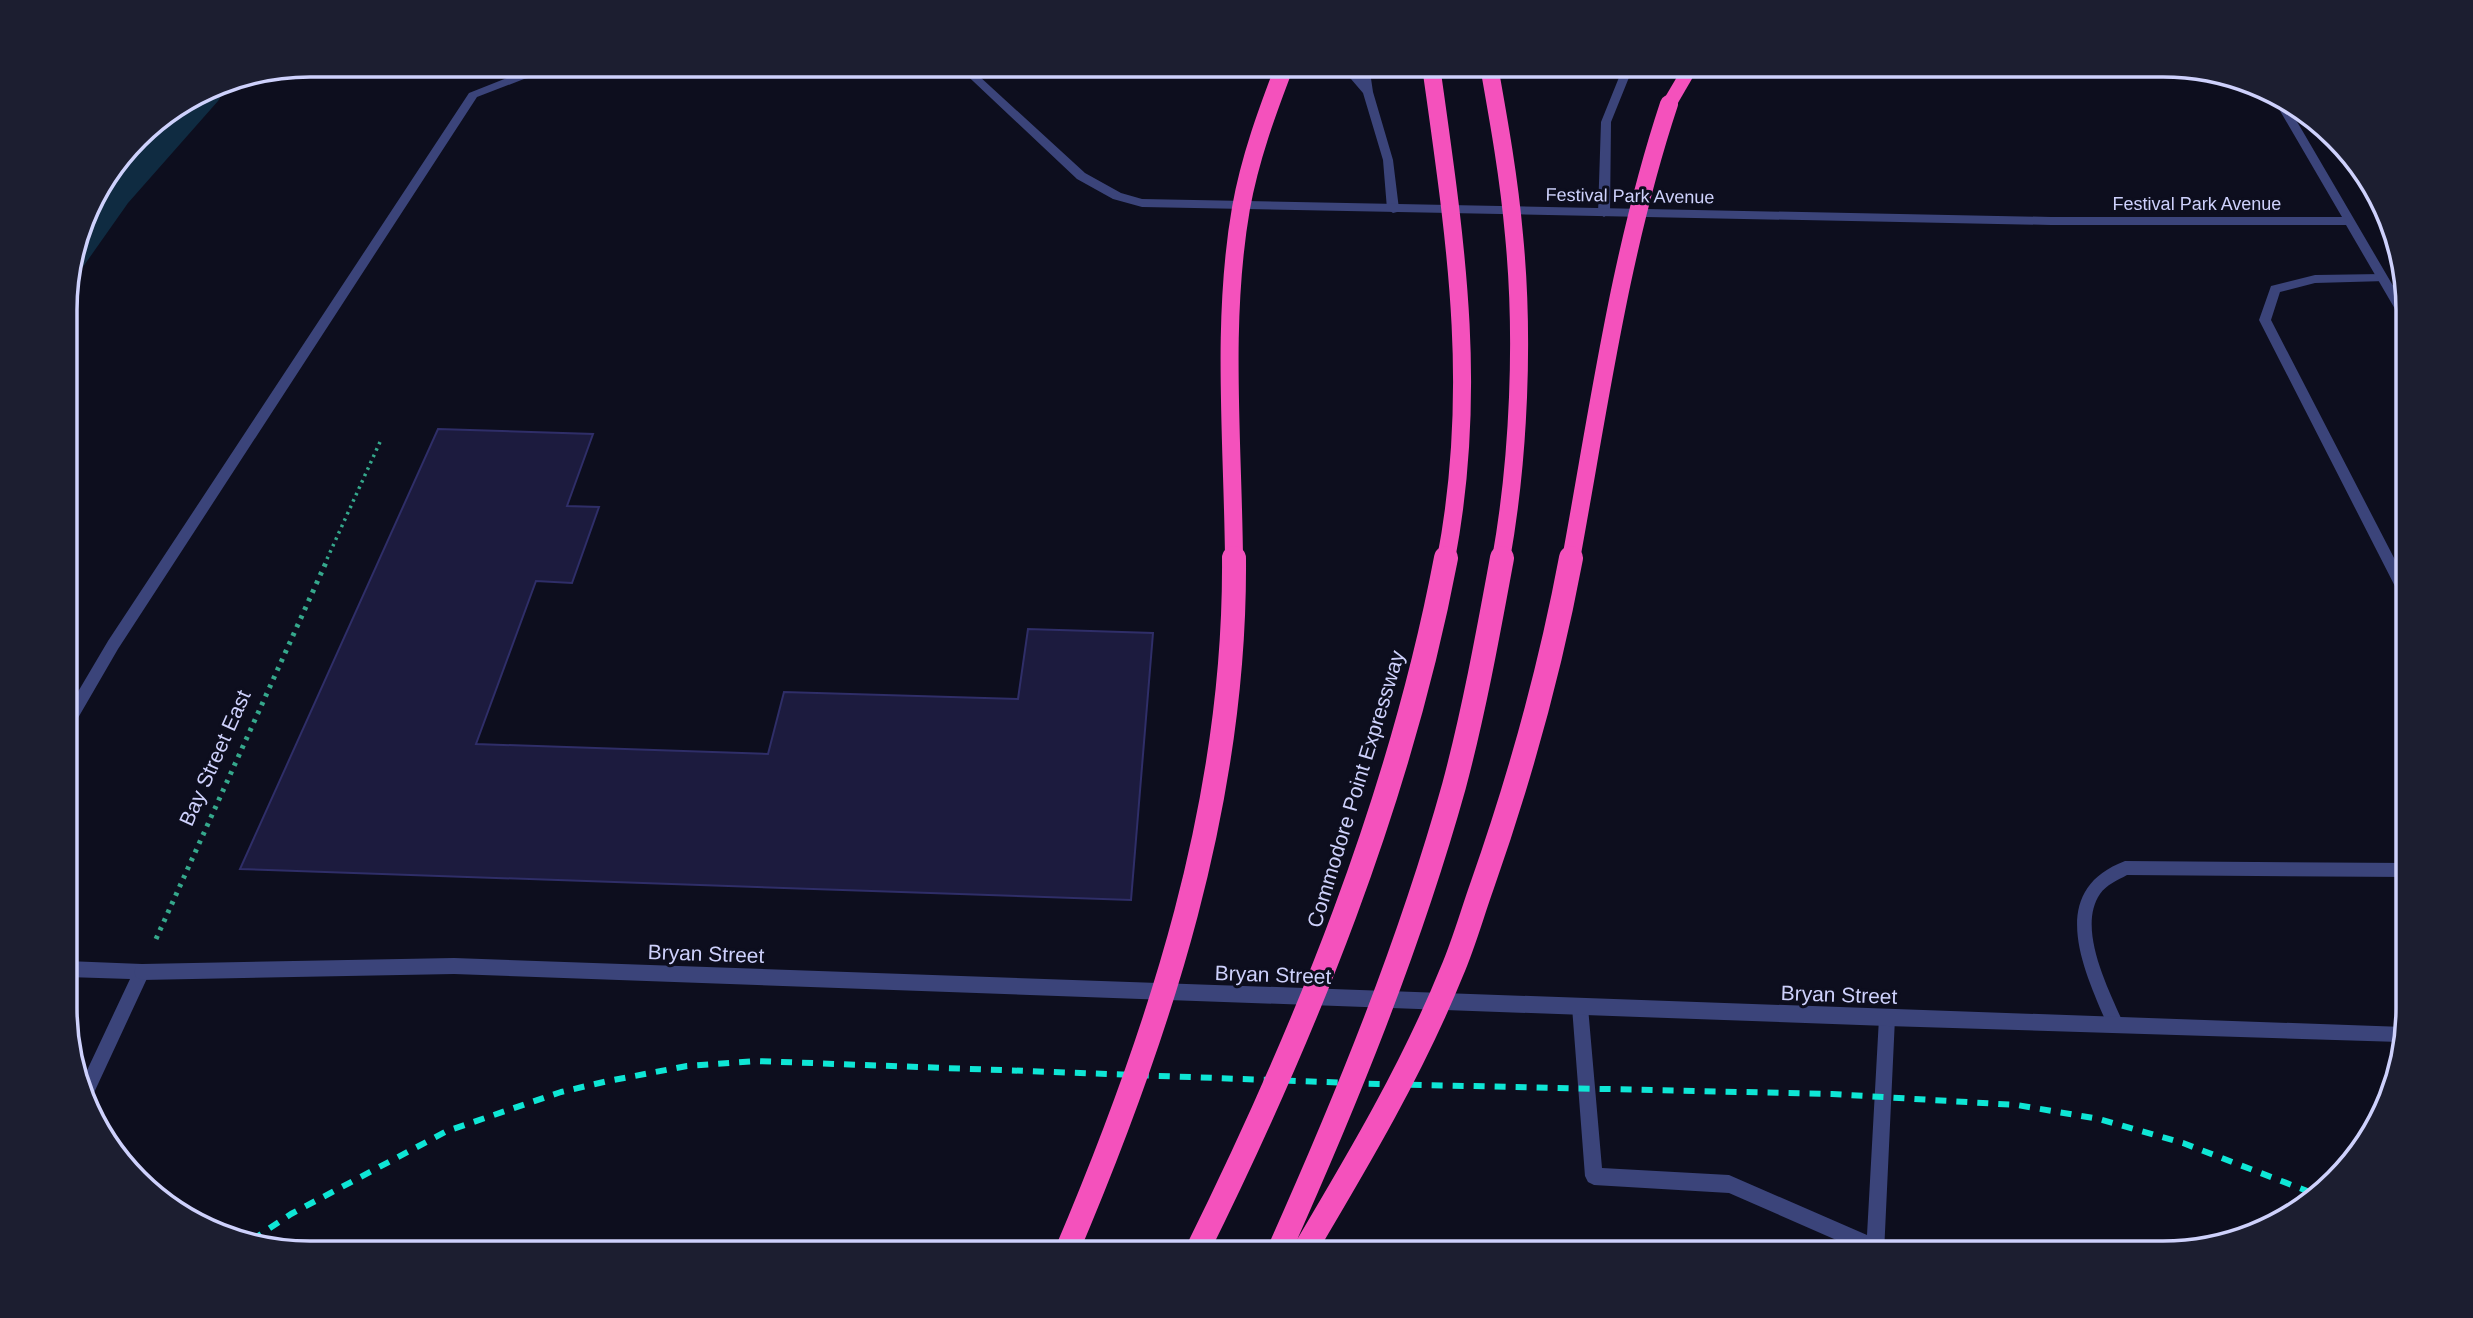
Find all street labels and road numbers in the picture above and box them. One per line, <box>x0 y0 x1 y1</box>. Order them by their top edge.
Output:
street label: Festival Park Avenue <box>1545 185 1715 207</box>
street label: Festival Park Avenue <box>2113 194 2281 214</box>
street label: Commodore Point Expressway <box>1302 647 1409 930</box>
street label: Bay Street East <box>174 686 255 829</box>
street label: Bryan Street <box>647 940 765 967</box>
street label: Bryan Street <box>1214 961 1332 988</box>
street label: Bryan Street <box>1780 981 1898 1008</box>

